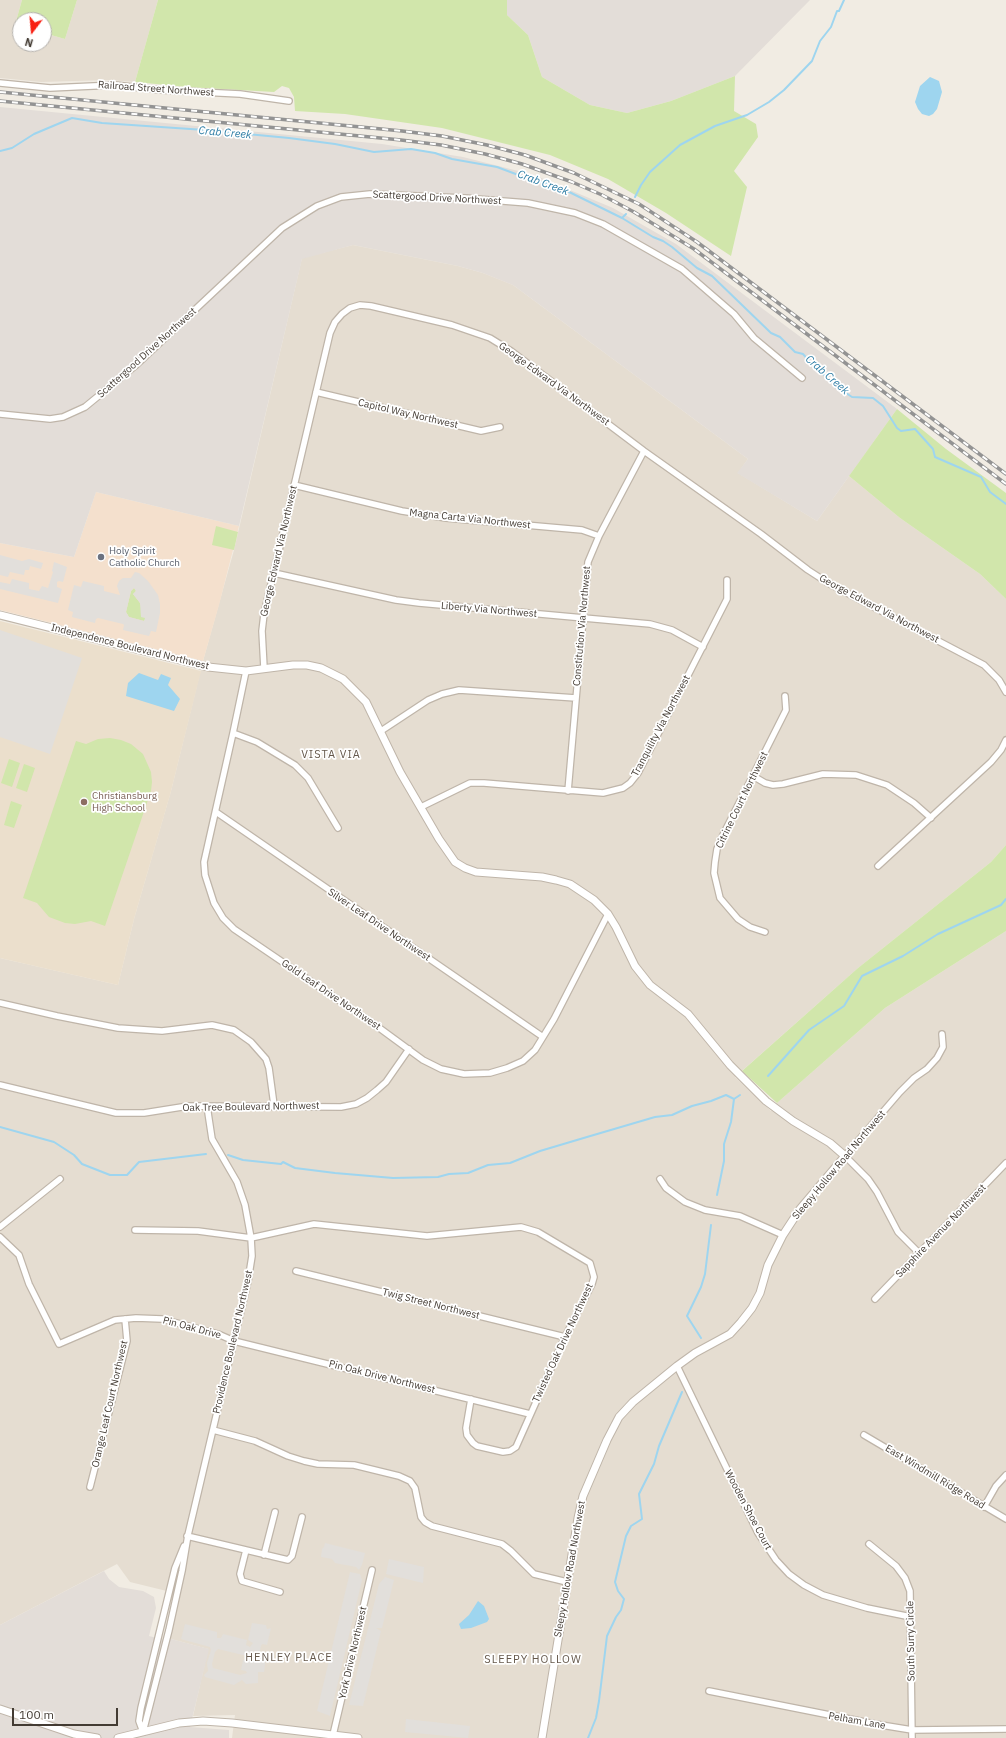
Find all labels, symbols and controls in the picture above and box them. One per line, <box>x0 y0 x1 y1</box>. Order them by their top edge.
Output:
north arrow <box>12 12 52 52</box>
text: N <box>23 35 35 50</box>
street label: Railroad Street Northwest <box>98 79 214 99</box>
water label: Crab Creek <box>198 124 252 142</box>
water label: Crab Creek <box>516 168 570 198</box>
street label: Scattergood Drive Northwest <box>372 189 502 207</box>
street label: Scattergood Drive Northwest <box>95 305 199 401</box>
street label: George Edward Via Northwest <box>496 340 612 428</box>
water label: Crab Creek <box>803 353 851 397</box>
street label: Capitol Way Northwest <box>357 397 459 431</box>
street label: George Edward Via Northwest <box>258 484 300 618</box>
street label: Magna Carta Via Northwest <box>409 507 531 531</box>
place label: Holy Spirit Catholic Church <box>109 545 180 568</box>
marker: Holy Spirit Catholic Church <box>96 552 106 562</box>
street label: Constitution Via Northwest <box>571 566 593 686</box>
street label: George Edward Via Northwest <box>817 572 941 646</box>
street label: Liberty Via Northwest <box>440 600 538 620</box>
street label: Independence Boulevard Northwest <box>50 622 210 672</box>
street label: Tranquility Via Northwest <box>629 673 693 779</box>
district label: VISTA VIA <box>301 748 361 762</box>
street label: Citrine Court Northwest <box>713 750 771 850</box>
place label: Christiansburg High School <box>92 790 157 814</box>
marker: Christiansburg High School <box>79 797 89 807</box>
street label: Silver Leaf Drive Northwest <box>325 886 433 964</box>
street label: Gold Leaf Drive Northwest <box>279 957 383 1033</box>
street label: Oak Tree Boulevard Northwest <box>182 1100 320 1114</box>
street label: Sleepy Hollow Road Northwest <box>790 1108 888 1222</box>
street label: Sapphire Avenue Northwest <box>893 1182 989 1280</box>
street label: Providence Boulevard Northwest <box>211 1269 255 1415</box>
street label: Twisted Oak Drive Northwest <box>530 1282 596 1404</box>
street label: Twig Street Northwest <box>381 1286 481 1322</box>
street label: Pin Oak Drive <box>162 1314 222 1342</box>
street label: Orange Leaf Court Northwest <box>90 1339 130 1469</box>
street label: Pin Oak Drive Northwest <box>328 1358 436 1396</box>
street label: East Windmill Ridge Road <box>883 1442 987 1512</box>
street label: Wooden Shoe Court <box>722 1468 774 1552</box>
street label: Sleepy Hollow Road Northwest <box>552 1500 588 1638</box>
street label: South Surry Circle <box>904 1601 918 1681</box>
street label: York Drive Northwest <box>336 1605 370 1701</box>
district label: HENLEY PLACE <box>245 1651 333 1665</box>
district label: SLEEPY HOLLOW <box>484 1653 582 1667</box>
scale bar <box>14 1700 120 1726</box>
text: 100 m <box>19 1707 54 1722</box>
street label: Pelham Lane <box>828 1710 886 1732</box>

